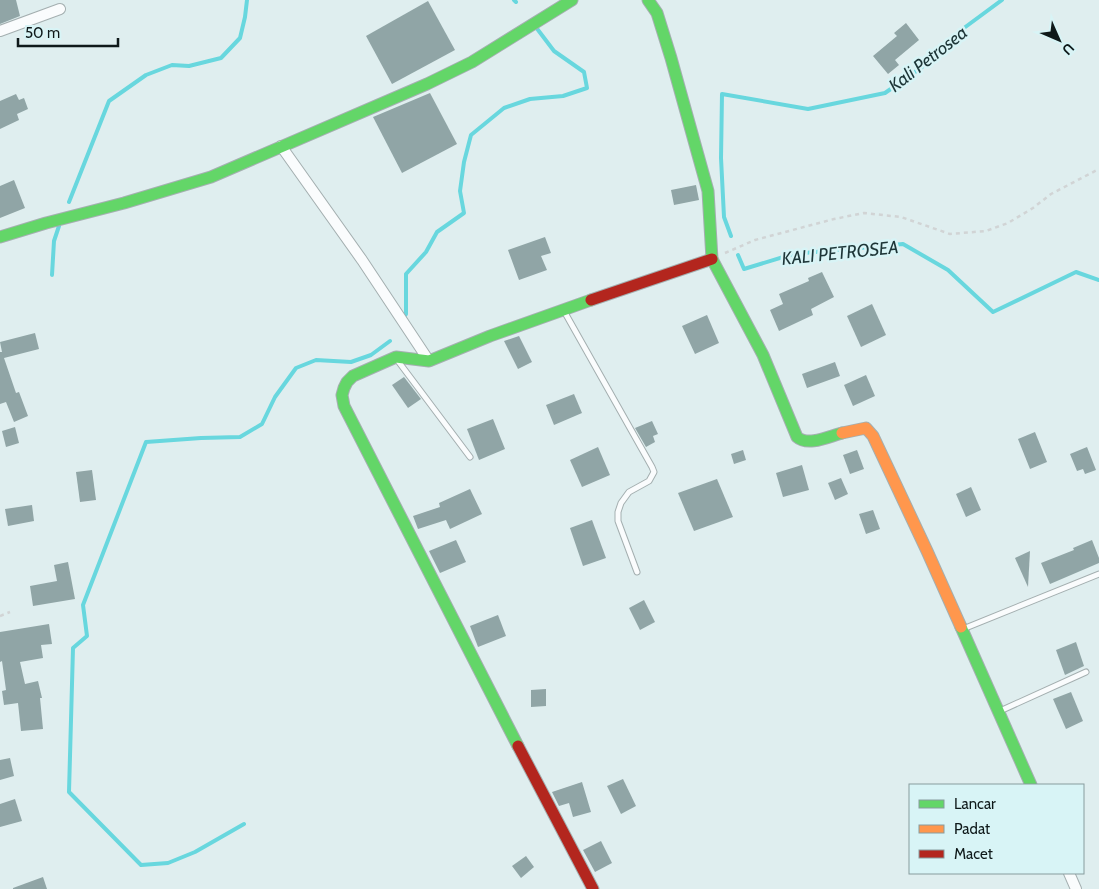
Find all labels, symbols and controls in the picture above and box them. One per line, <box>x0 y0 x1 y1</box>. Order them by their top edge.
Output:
scale bar <box>18 15 118 47</box>
north arrow <box>1034 15 1084 65</box>
water label: Kali Petrosea <box>884 21 972 97</box>
text: 50 m <box>25 24 60 42</box>
text: U <box>1058 39 1078 59</box>
water label: KALI PETROSEA <box>781 236 899 270</box>
legend <box>909 784 1084 874</box>
text: Lancar <box>954 795 996 813</box>
text: Padat <box>954 820 990 838</box>
text: Macet <box>954 845 993 863</box>

